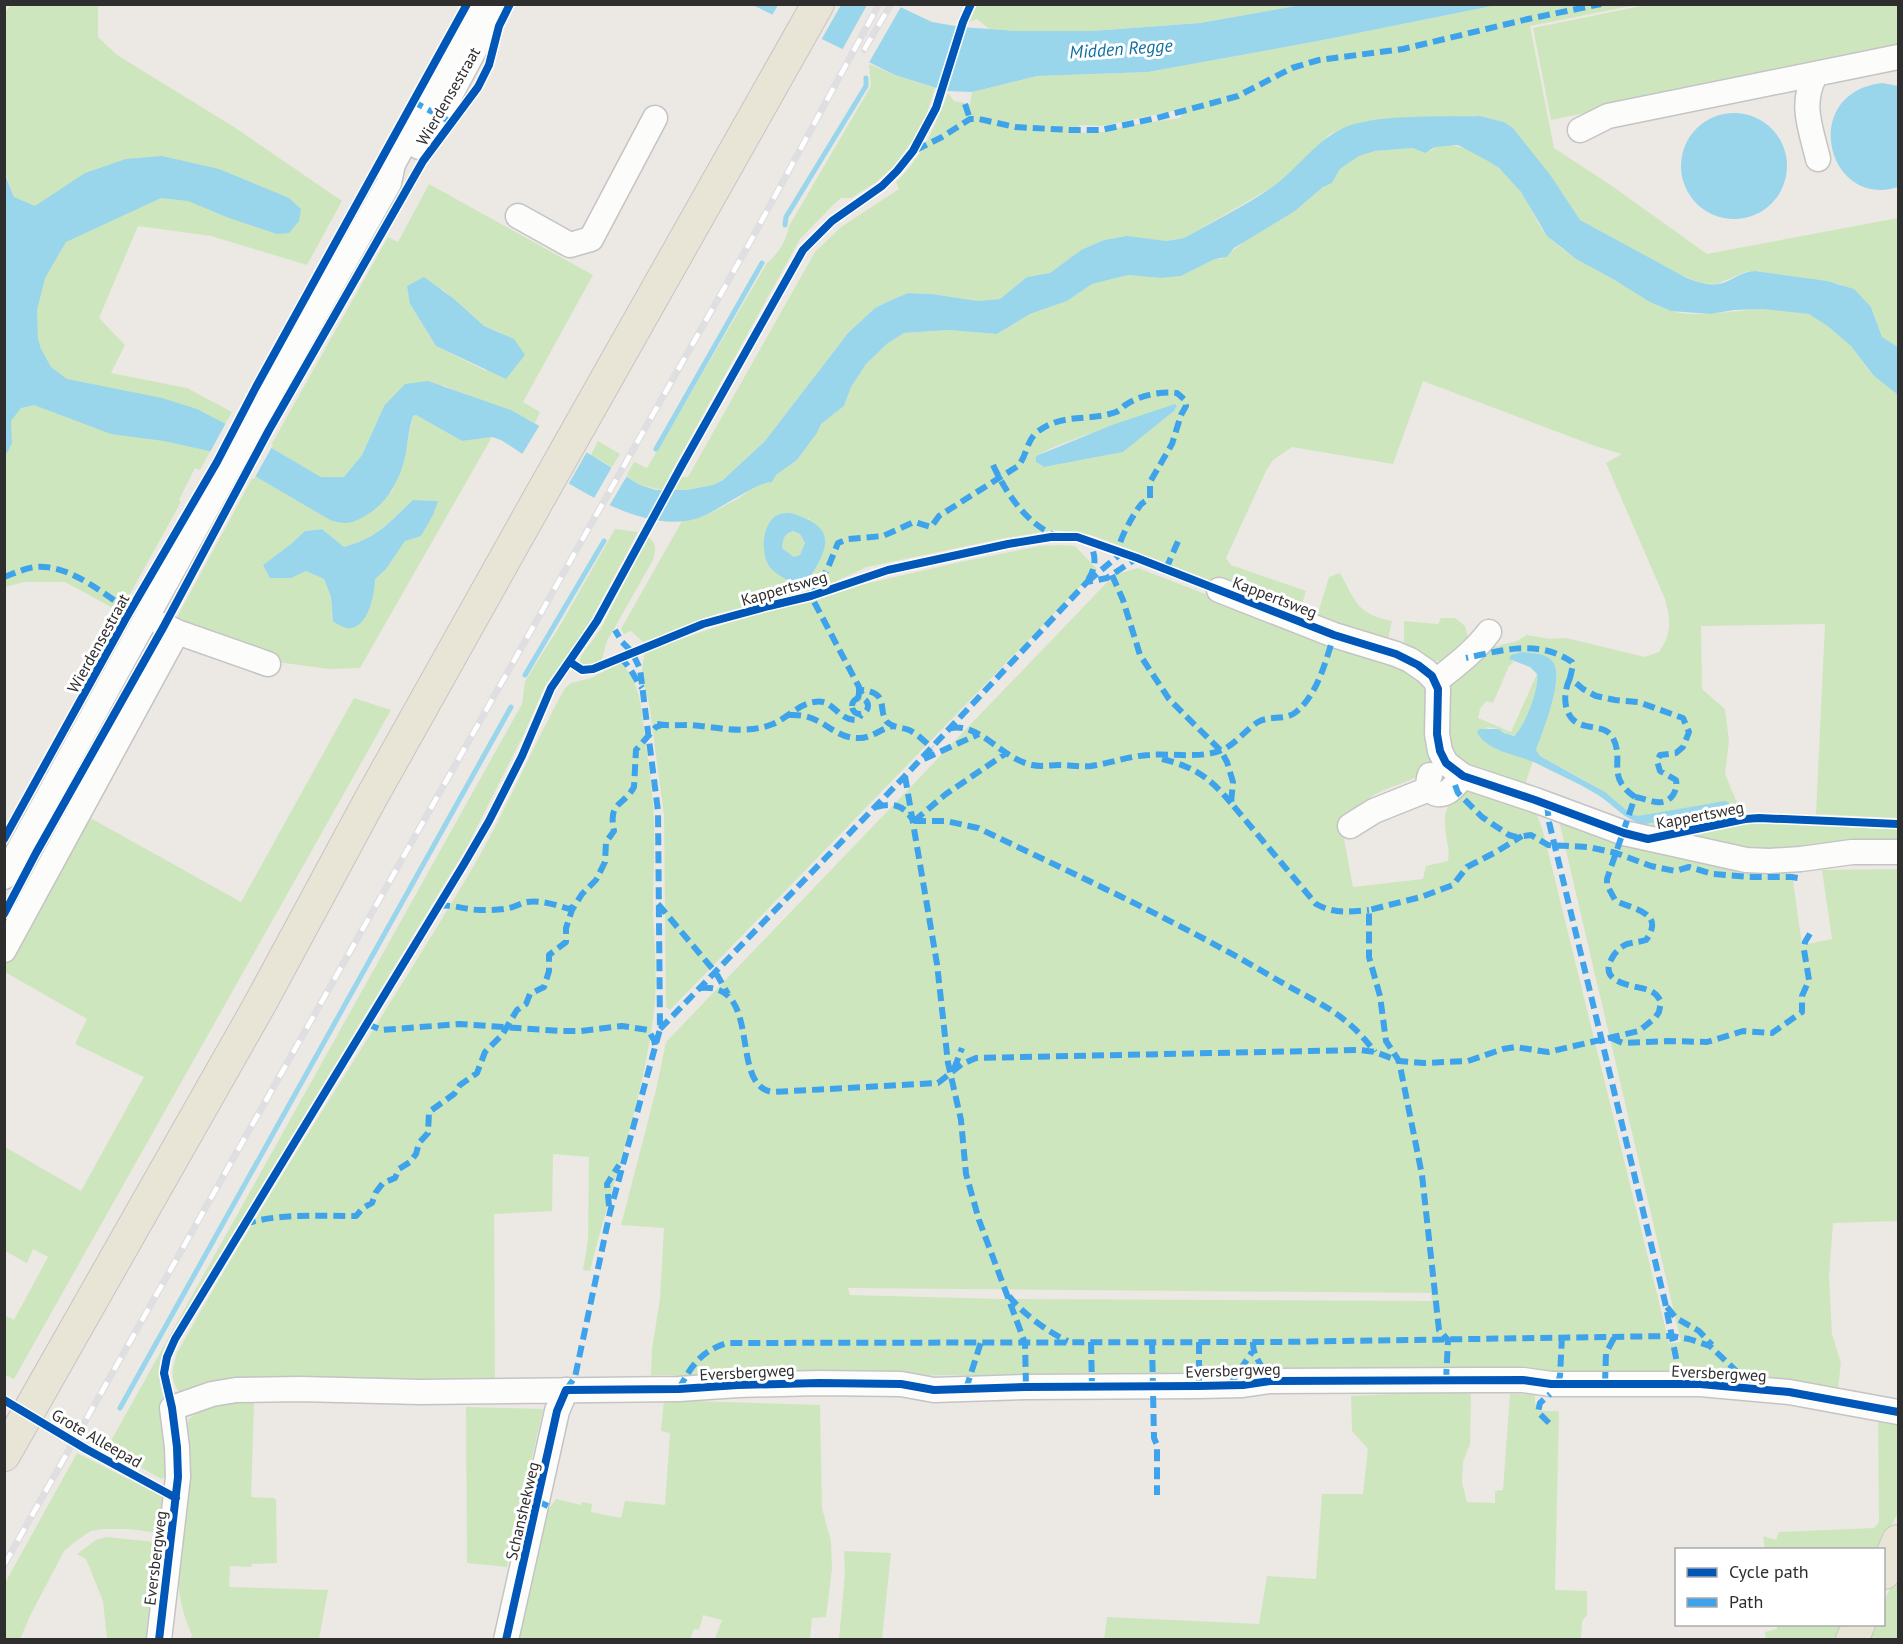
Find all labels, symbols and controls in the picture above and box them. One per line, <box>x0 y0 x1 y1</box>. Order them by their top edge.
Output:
water label: Midden Regge <box>1069 33 1174 64</box>
street label: Wierdensestraat <box>412 43 485 149</box>
street label: Kappertsweg <box>739 566 829 610</box>
street label: Kappertsweg <box>1230 572 1320 622</box>
street label: Wierdensestraat <box>63 589 134 696</box>
street label: Kappertsweg <box>1654 797 1746 833</box>
street label: Eversbergweg <box>1185 1358 1281 1382</box>
street label: Eversbergweg <box>699 1360 795 1384</box>
street label: Eversbergweg <box>1671 1361 1767 1385</box>
street label: Grote Alleepad <box>48 1404 146 1472</box>
street label: Schanshekweg <box>501 1460 543 1562</box>
street label: Eversbergweg <box>139 1509 171 1607</box>
legend <box>1675 1548 1885 1626</box>
text: Cycle path <box>1729 1560 1809 1583</box>
text: Path <box>1729 1590 1763 1613</box>

